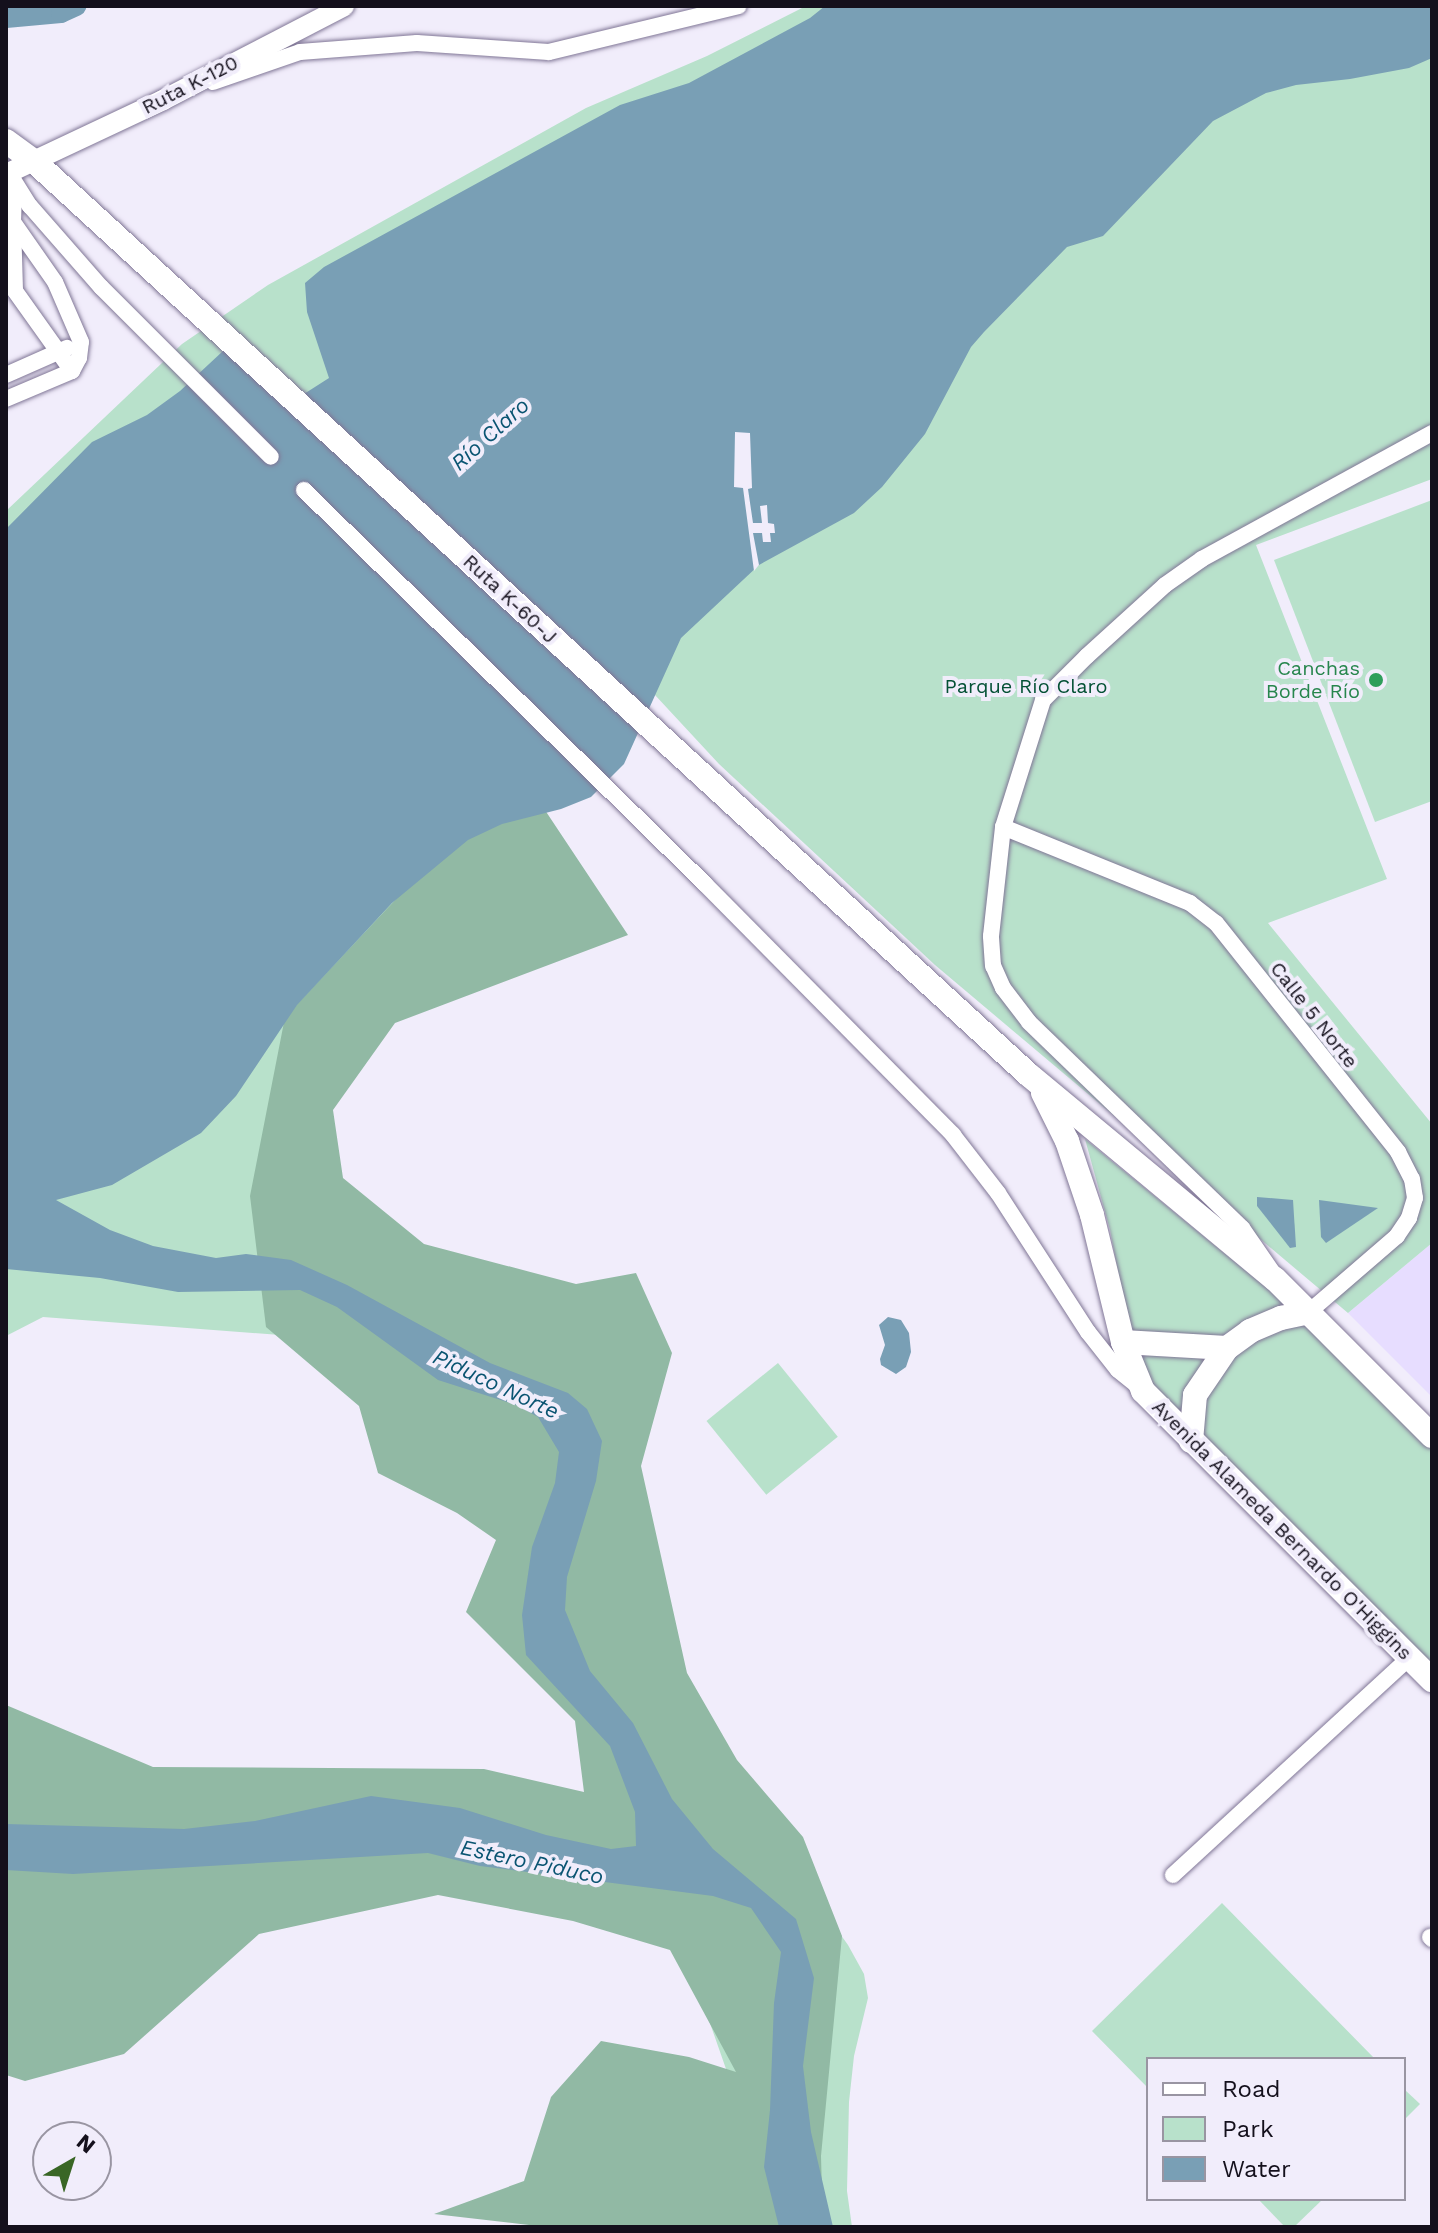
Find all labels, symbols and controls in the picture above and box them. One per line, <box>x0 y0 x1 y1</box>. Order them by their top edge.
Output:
street label: Ruta K-120 <box>138 50 242 120</box>
water label: Río Claro <box>445 392 535 476</box>
street label: Ruta K-60-J <box>458 549 562 649</box>
place label: Canchas Borde Río <box>1266 656 1360 703</box>
marker: Canchas Borde Río <box>1367 671 1385 689</box>
park label: Parque Río Claro <box>945 674 1107 698</box>
street label: Calle 5 Norte <box>1265 957 1363 1073</box>
water label: Piduco Norte <box>429 1343 563 1425</box>
street label: Avenida Alameda Bernardo O'Higgins <box>1146 1394 1418 1666</box>
water label: Estero Piduco <box>458 1834 606 1890</box>
legend <box>1146 2057 1406 2201</box>
text: Road <box>1222 2075 1281 2103</box>
text: Park <box>1222 2115 1274 2143</box>
north arrow <box>32 2121 112 2201</box>
text: N <box>72 2129 100 2158</box>
text: Water <box>1222 2155 1291 2183</box>

